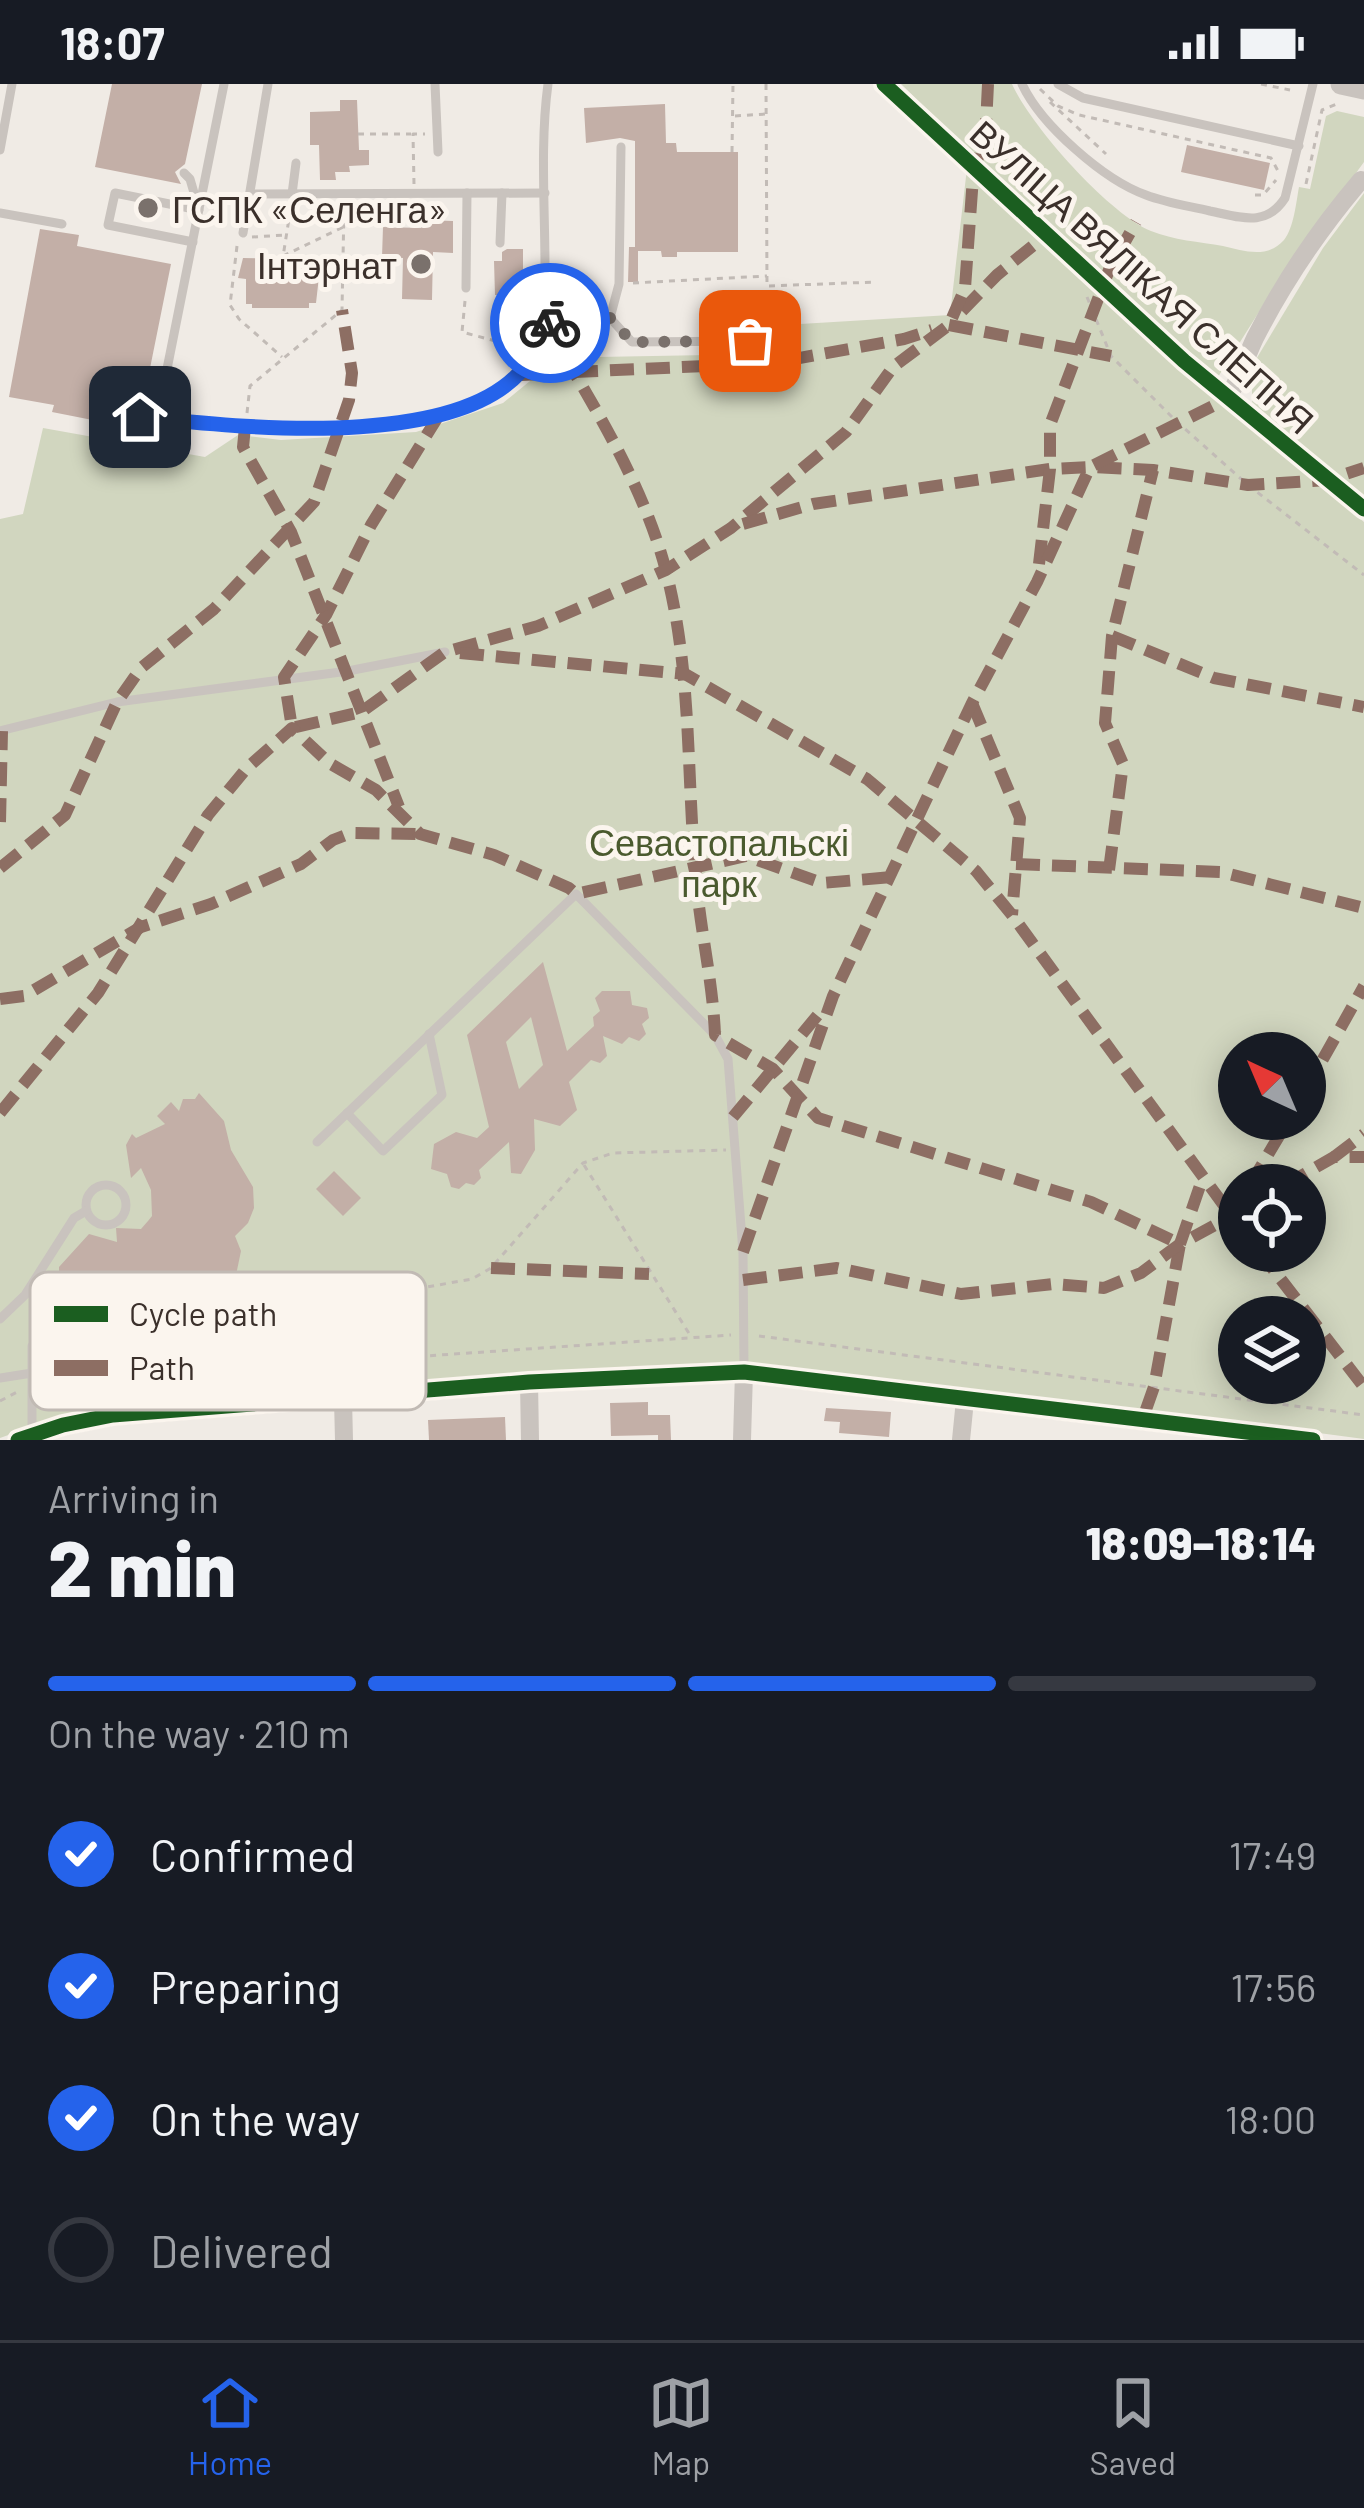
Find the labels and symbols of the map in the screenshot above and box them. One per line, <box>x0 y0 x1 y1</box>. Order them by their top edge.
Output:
street label: ВУЛІЦА ВЯЛІКАЯ СЛЕПНЯ <box>962 111 1323 442</box>
place label: ГСПК «Селенга» <box>172 187 447 230</box>
marker: ГСПК «Селенга» <box>135 195 161 221</box>
place label: Інтэрнат <box>257 243 397 287</box>
marker: Інтэрнат <box>408 251 434 277</box>
courier <box>490 263 610 383</box>
pin <box>699 290 801 392</box>
pin <box>89 366 191 468</box>
park label: Севастопальскі парк <box>589 820 849 905</box>
north arrow <box>1218 1032 1326 1140</box>
legend <box>30 1272 426 1410</box>
text: Cycle path <box>129 1293 277 1333</box>
text: Path <box>129 1347 195 1387</box>

